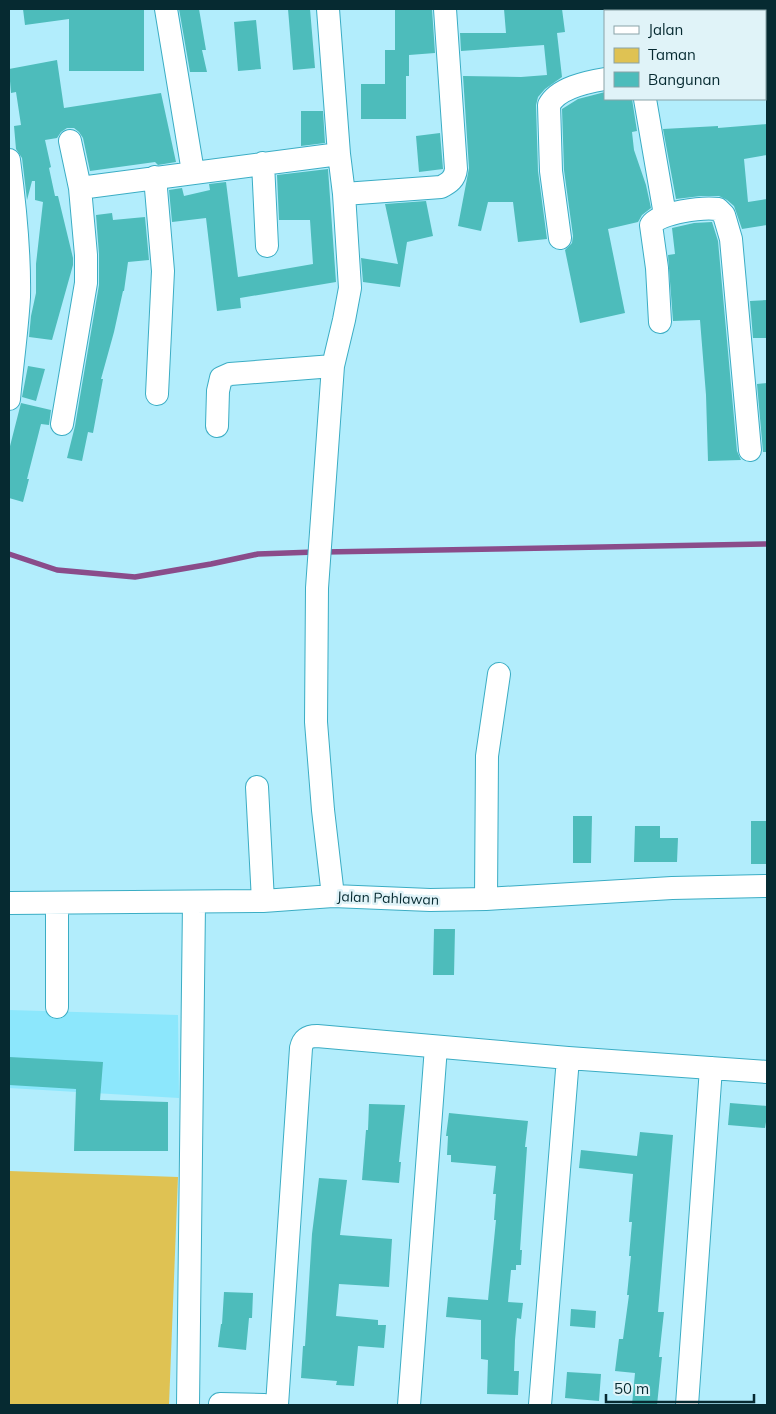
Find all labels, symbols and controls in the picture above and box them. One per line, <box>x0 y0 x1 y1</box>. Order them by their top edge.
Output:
legend <box>604 10 766 100</box>
text: Jalan <box>648 20 683 39</box>
text: Taman <box>648 45 696 64</box>
text: Bangunan <box>648 70 720 89</box>
street label: Jalan Pahlawan <box>337 887 439 909</box>
scale bar <box>606 1372 754 1404</box>
text: 50 m <box>614 1379 649 1398</box>

